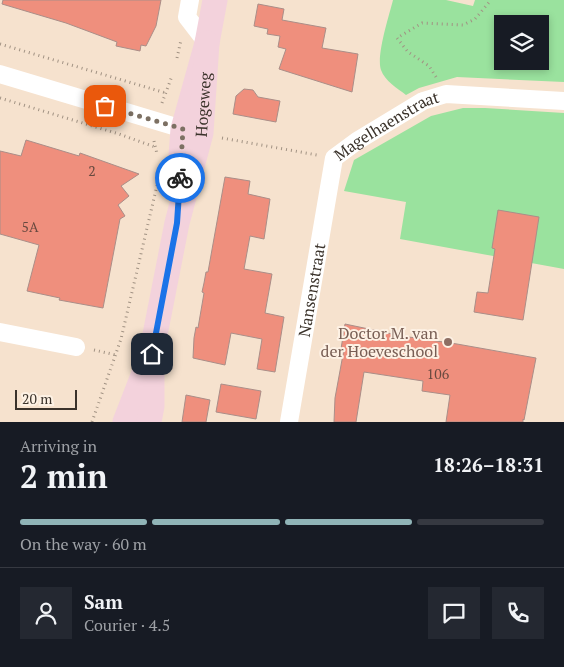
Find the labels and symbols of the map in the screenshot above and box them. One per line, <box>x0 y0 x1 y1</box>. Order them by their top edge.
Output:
street label: Hogeweg <box>190 71 216 138</box>
pin <box>84 85 126 127</box>
street label: Magelhaenstraat <box>329 86 442 165</box>
courier <box>155 153 205 203</box>
house number: 2 <box>88 161 96 180</box>
house number: 5A <box>21 217 39 236</box>
street label: Nansenstraat <box>293 241 330 339</box>
place label: Doctor M. van der Hoeveschool <box>321 322 438 362</box>
pin <box>131 333 173 375</box>
marker: Doctor M. van der Hoeveschool <box>442 336 454 348</box>
house number: 106 <box>427 364 450 383</box>
scale bar <box>15 387 78 410</box>

